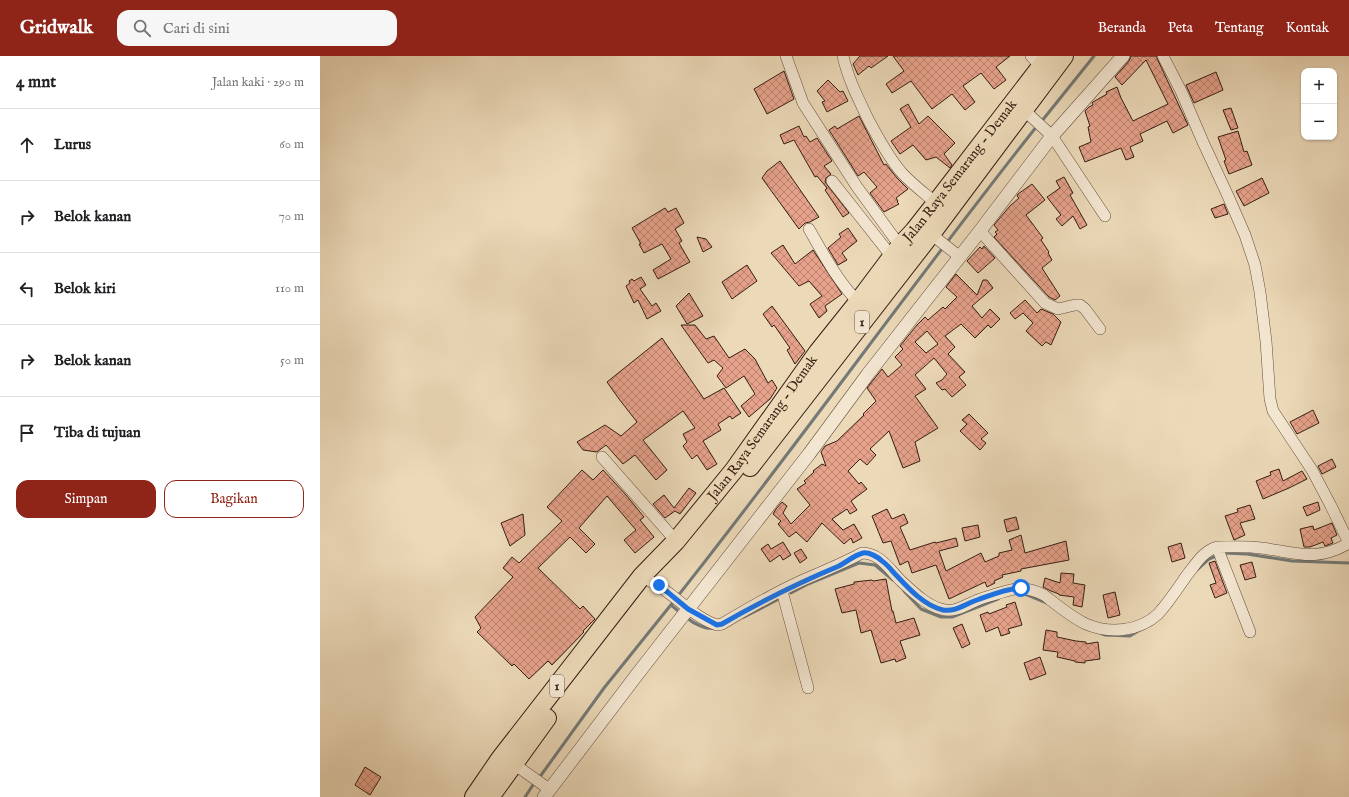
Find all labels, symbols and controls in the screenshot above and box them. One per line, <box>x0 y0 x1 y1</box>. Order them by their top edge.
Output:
search box <box>117 10 397 46</box>
text: Gridwalk <box>20 16 93 40</box>
icon: search <box>131 17 153 39</box>
text: Cari di sini <box>163 19 230 38</box>
text: Beranda <box>1098 19 1146 37</box>
text: Peta <box>1168 19 1193 37</box>
text: Tentang <box>1215 19 1264 37</box>
text: Kontak <box>1286 19 1329 37</box>
map controls <box>1301 68 1337 140</box>
button: + <box>1301 68 1337 104</box>
text: 4 mnt <box>16 72 56 93</box>
text: Jalan kaki · 290 m <box>212 74 304 91</box>
street label: Jalan Raya Semarang - Demak <box>898 96 1021 248</box>
button: − <box>1301 104 1337 140</box>
icon: ahead <box>16 134 38 156</box>
text: Lurus <box>54 135 91 154</box>
text: 60 m <box>279 136 304 153</box>
icon: right <box>16 206 38 228</box>
text: Belok kanan <box>54 207 131 226</box>
text: 70 m <box>279 208 304 225</box>
icon: left <box>16 278 38 300</box>
text: Belok kiri <box>54 279 116 298</box>
text: 110 m <box>275 280 304 297</box>
road number: 1 <box>855 311 869 333</box>
icon: right <box>16 350 38 372</box>
text: Belok kanan <box>54 351 131 370</box>
street label: Jalan Raya Semarang - Demak <box>702 351 822 506</box>
text: 50 m <box>280 352 304 369</box>
icon: arrive <box>16 422 38 444</box>
text: Tiba di tujuan <box>54 423 141 442</box>
button: Simpan <box>16 480 156 518</box>
button: Bagikan <box>164 480 304 518</box>
route end <box>650 576 668 594</box>
route start <box>1012 579 1030 597</box>
road number: 1 <box>550 675 564 697</box>

